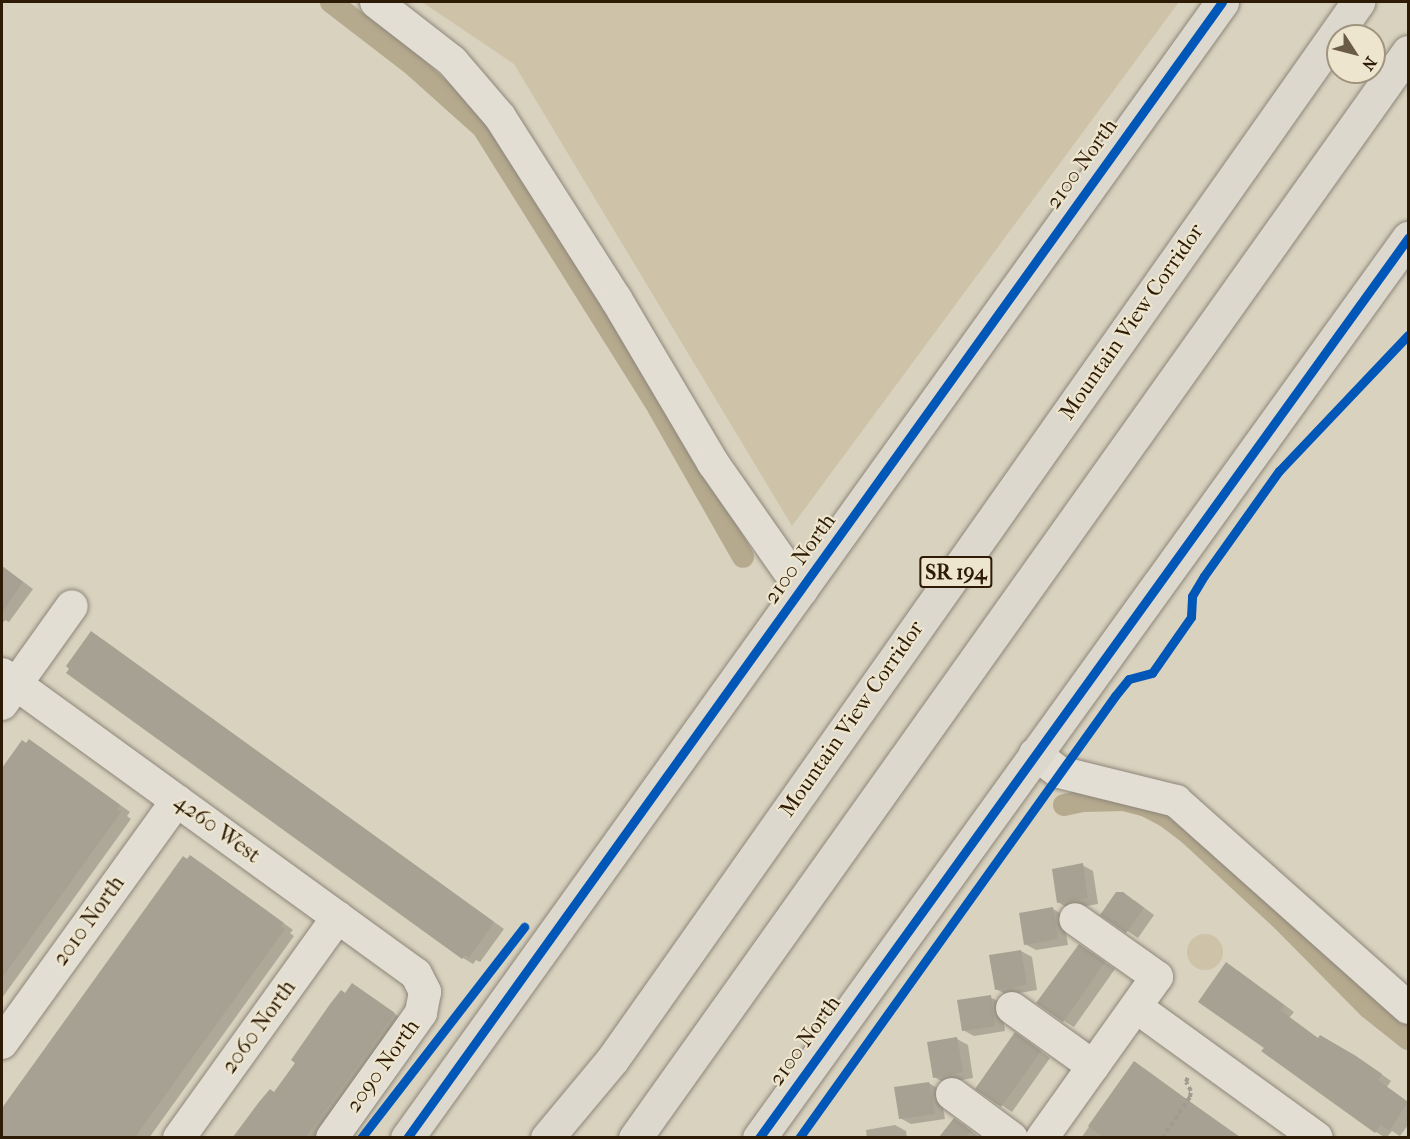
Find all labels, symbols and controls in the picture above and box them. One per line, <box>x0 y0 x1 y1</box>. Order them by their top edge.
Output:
north arrow <box>1326 24 1386 84</box>
text: N <box>1358 53 1381 74</box>
street label: 2100 North <box>1040 114 1124 214</box>
street label: Mountain View Corridor <box>1054 219 1210 425</box>
street label: 2100 North <box>758 509 842 609</box>
road number: SR 194 <box>918 554 994 590</box>
street label: Mountain View Corridor <box>774 616 930 822</box>
street label: 4260 West <box>169 789 265 869</box>
street label: 2010 North <box>47 871 131 971</box>
street label: 2060 North <box>216 975 302 1079</box>
street label: 2100 North <box>763 991 847 1091</box>
street label: 2090 North <box>340 1014 426 1118</box>

